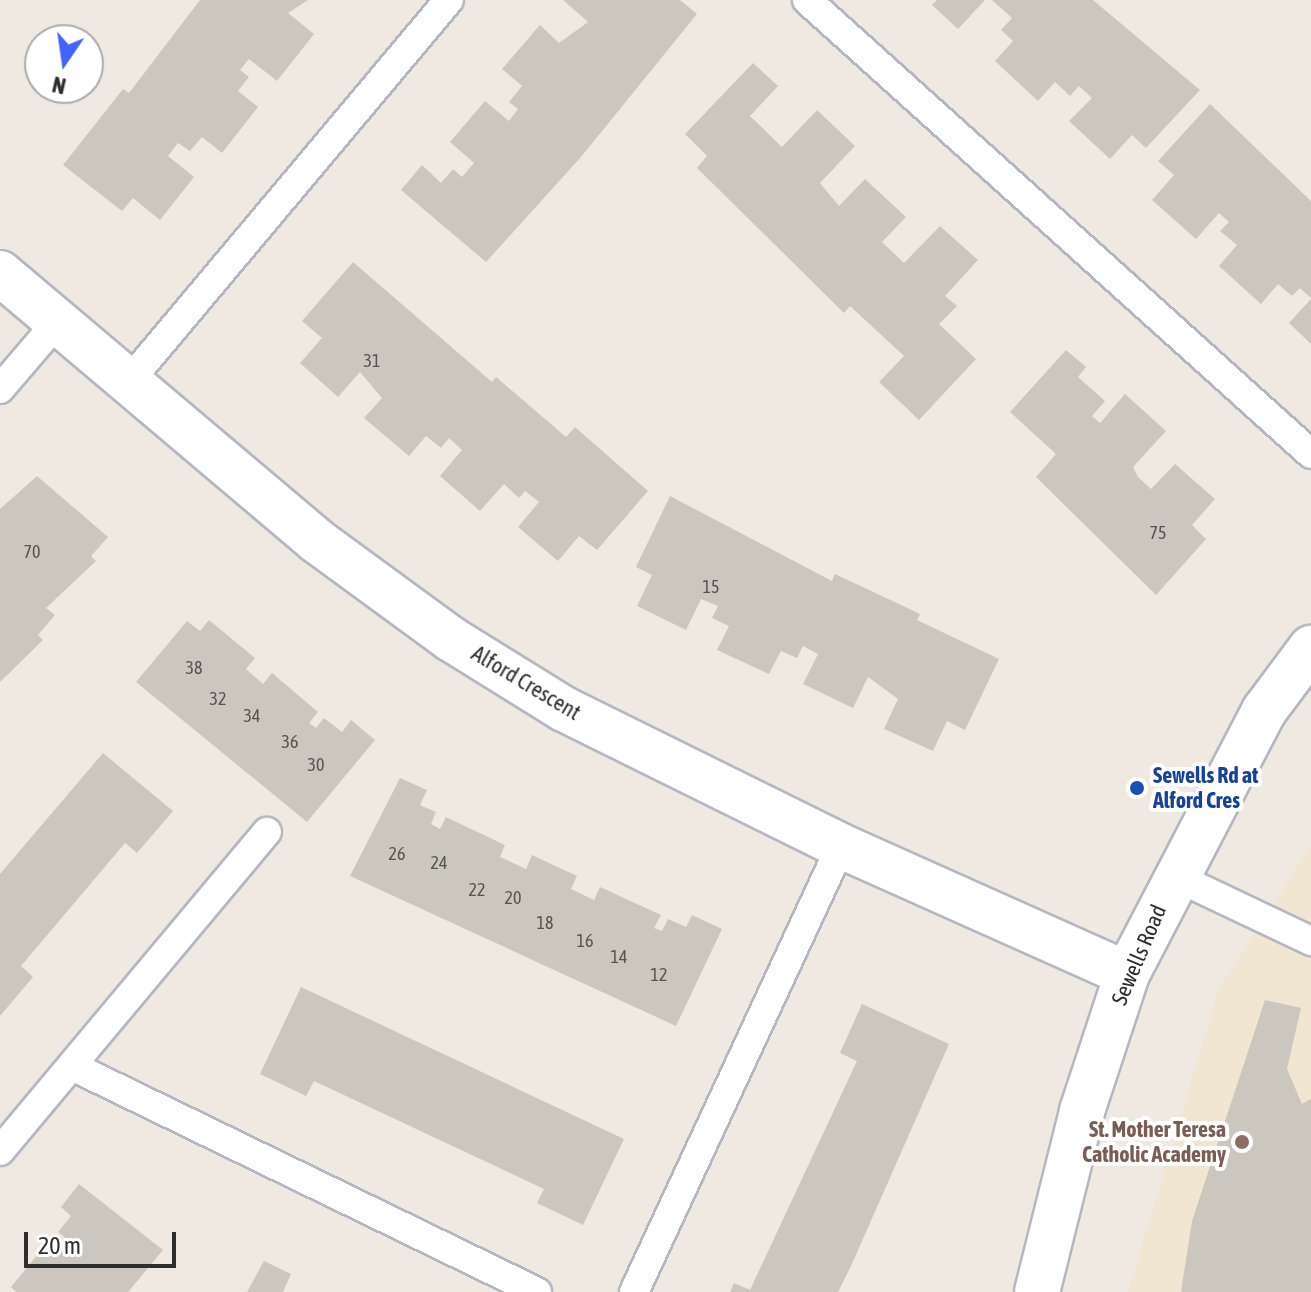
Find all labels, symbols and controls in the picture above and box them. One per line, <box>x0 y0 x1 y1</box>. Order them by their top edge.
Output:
north arrow <box>24 24 104 104</box>
text: N <box>50 71 68 100</box>
house number: 31 <box>364 350 380 372</box>
house number: 75 <box>1150 522 1166 544</box>
house number: 70 <box>24 541 40 563</box>
house number: 15 <box>703 576 719 598</box>
street label: Alford Crescent <box>467 640 585 726</box>
house number: 38 <box>186 657 202 679</box>
house number: 32 <box>210 688 226 710</box>
house number: 34 <box>244 705 260 727</box>
house number: 36 <box>282 731 298 753</box>
house number: 30 <box>308 754 324 776</box>
place label: Sewells Rd at Alford Cres <box>1153 762 1258 814</box>
marker: Sewells Rd at Alford Cres <box>1128 779 1146 797</box>
house number: 26 <box>389 843 405 865</box>
house number: 24 <box>431 852 447 874</box>
house number: 22 <box>469 879 485 901</box>
house number: 20 <box>505 887 521 909</box>
street label: Sewells Road <box>1106 901 1172 1009</box>
house number: 18 <box>537 912 553 934</box>
house number: 16 <box>577 930 593 952</box>
house number: 14 <box>611 946 627 968</box>
house number: 12 <box>651 964 667 986</box>
place label: St. Mother Teresa Catholic Academy <box>1082 1116 1226 1168</box>
marker: St. Mother Teresa Catholic Academy <box>1233 1133 1251 1151</box>
scale bar <box>28 1216 180 1266</box>
text: 20 m <box>38 1232 81 1259</box>

